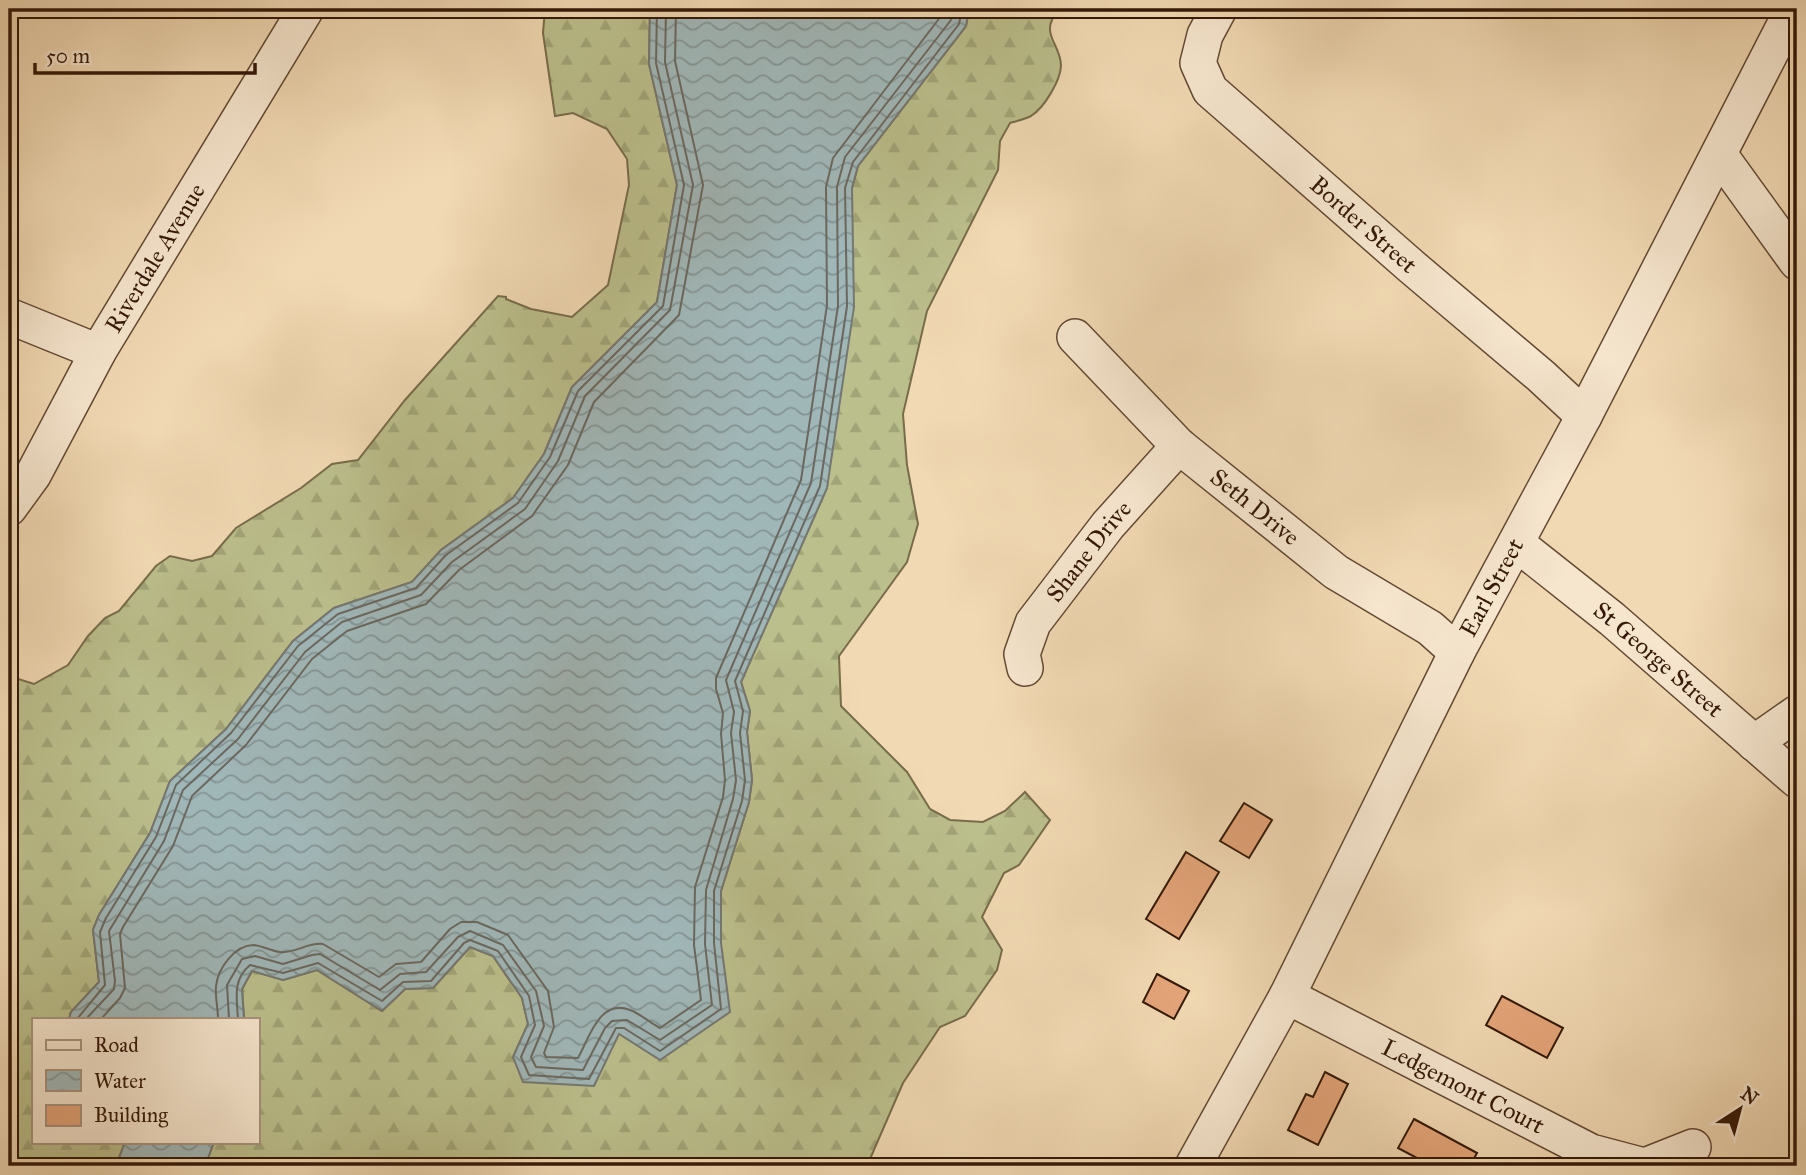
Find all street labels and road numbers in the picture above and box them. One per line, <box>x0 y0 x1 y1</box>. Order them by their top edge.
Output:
street label: Border Street <box>1304 169 1424 280</box>
street label: Riverdale Avenue <box>98 178 212 338</box>
street label: Seth Drive <box>1204 462 1306 552</box>
street label: Shane Drive <box>1040 494 1138 608</box>
street label: Earl Street <box>1453 533 1531 642</box>
street label: St George Street <box>1587 595 1730 724</box>
street label: Ledgemont Court <box>1377 1032 1550 1141</box>

